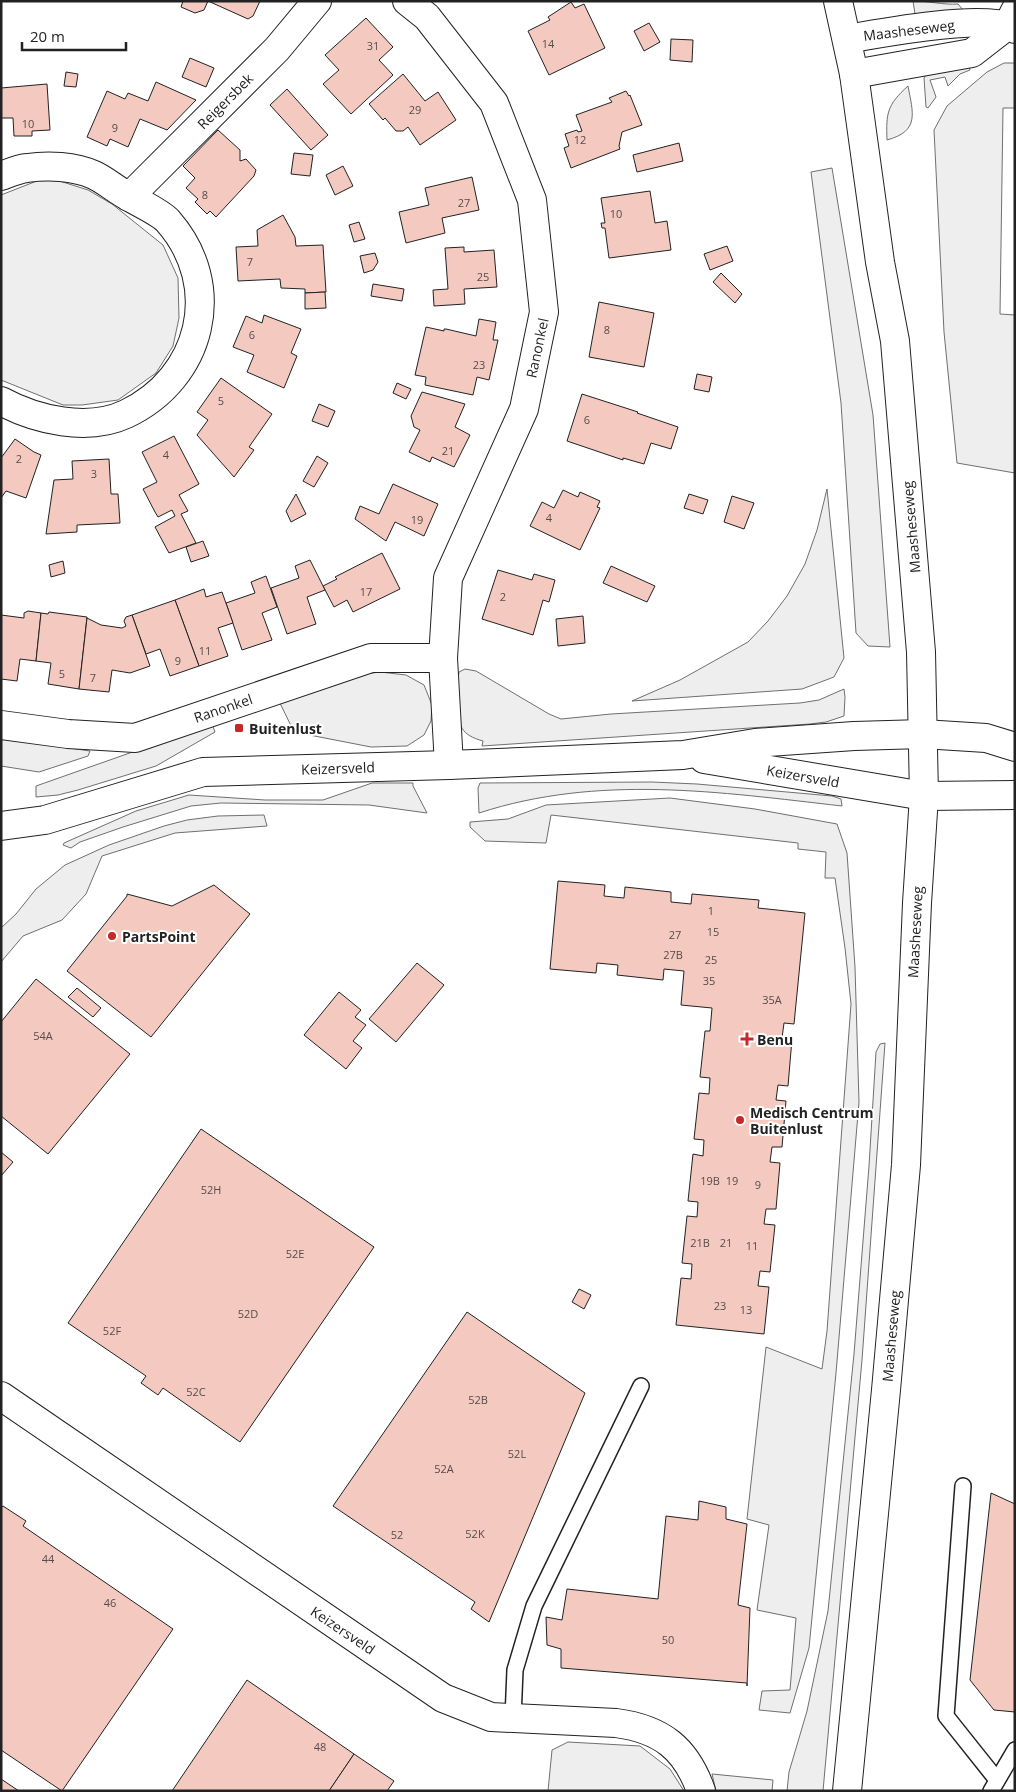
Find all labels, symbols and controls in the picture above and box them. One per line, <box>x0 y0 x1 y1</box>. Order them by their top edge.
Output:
street label: Maasheseweg <box>862 15 956 45</box>
scale bar <box>22 20 126 52</box>
text: 20 m <box>30 26 65 46</box>
house number: 14 <box>542 36 555 51</box>
house number: 31 <box>367 38 379 53</box>
street label: Reigersbek <box>193 68 258 133</box>
house number: 29 <box>409 102 421 117</box>
house number: 10 <box>22 116 34 131</box>
house number: 9 <box>112 120 118 135</box>
house number: 12 <box>574 132 586 147</box>
house number: 8 <box>202 187 208 202</box>
house number: 27 <box>458 195 470 210</box>
house number: 10 <box>610 206 622 221</box>
house number: 7 <box>247 254 253 269</box>
house number: 25 <box>477 269 489 284</box>
street label: Ranonkel <box>521 316 553 380</box>
house number: 8 <box>604 322 610 337</box>
house number: 6 <box>249 327 255 342</box>
house number: 23 <box>473 357 485 372</box>
house number: 5 <box>218 393 224 408</box>
house number: 6 <box>584 412 590 427</box>
house number: 21 <box>442 443 454 458</box>
house number: 4 <box>163 447 170 462</box>
house number: 2 <box>16 451 22 466</box>
house number: 3 <box>91 466 97 481</box>
street label: Maasheseweg <box>897 480 924 574</box>
house number: 4 <box>546 510 553 525</box>
house number: 19 <box>411 512 423 527</box>
house number: 17 <box>360 584 372 599</box>
house number: 2 <box>500 589 506 604</box>
house number: 11 <box>199 643 211 658</box>
house number: 9 <box>175 653 181 668</box>
house number: 5 <box>59 666 65 681</box>
house number: 7 <box>90 670 96 685</box>
street label: Ranonkel <box>191 689 255 727</box>
place label: Buitenlust <box>249 719 322 738</box>
marker: Buitenlust <box>233 722 245 734</box>
street label: Keizersveld <box>301 757 375 779</box>
street label: Keizersveld <box>765 760 841 792</box>
street label: Maasheseweg <box>903 885 927 978</box>
house number: 1 <box>708 903 714 918</box>
house number: 15 <box>707 924 719 939</box>
place label: PartsPoint <box>122 927 196 946</box>
house number: 27 <box>669 927 681 942</box>
marker: PartsPoint <box>106 930 118 942</box>
house number: 27B <box>663 947 683 962</box>
house number: 25 <box>705 952 717 967</box>
house number: 35 <box>703 973 715 988</box>
house number: 35A <box>762 992 782 1007</box>
house number: 54A <box>33 1028 53 1043</box>
place label: Benu <box>757 1030 793 1049</box>
marker: Benu <box>741 1033 753 1045</box>
place label: Medisch Centrum Buitenlust <box>750 1103 873 1138</box>
marker: Medisch Centrum Buitenlust <box>734 1114 746 1126</box>
house number: 19B <box>700 1173 720 1188</box>
house number: 19 <box>726 1173 738 1188</box>
house number: 9 <box>755 1177 761 1192</box>
house number: 52H <box>201 1182 221 1197</box>
house number: 21B <box>690 1235 710 1250</box>
house number: 21 <box>720 1235 732 1250</box>
house number: 11 <box>746 1238 758 1253</box>
house number: 52E <box>286 1246 304 1261</box>
street label: Maasheseweg <box>878 1289 905 1383</box>
house number: 23 <box>714 1298 726 1313</box>
house number: 13 <box>740 1302 752 1317</box>
house number: 52D <box>238 1306 258 1321</box>
house number: 52F <box>103 1323 121 1338</box>
house number: 52C <box>186 1384 206 1399</box>
house number: 52B <box>468 1392 488 1407</box>
house number: 52L <box>508 1446 526 1461</box>
house number: 52A <box>434 1461 454 1476</box>
house number: 52K <box>465 1526 485 1541</box>
house number: 52 <box>391 1527 403 1542</box>
house number: 44 <box>42 1551 55 1566</box>
house number: 46 <box>104 1595 116 1610</box>
street label: Keizersveld <box>307 1602 379 1658</box>
house number: 50 <box>662 1632 674 1647</box>
house number: 48 <box>314 1739 326 1754</box>

